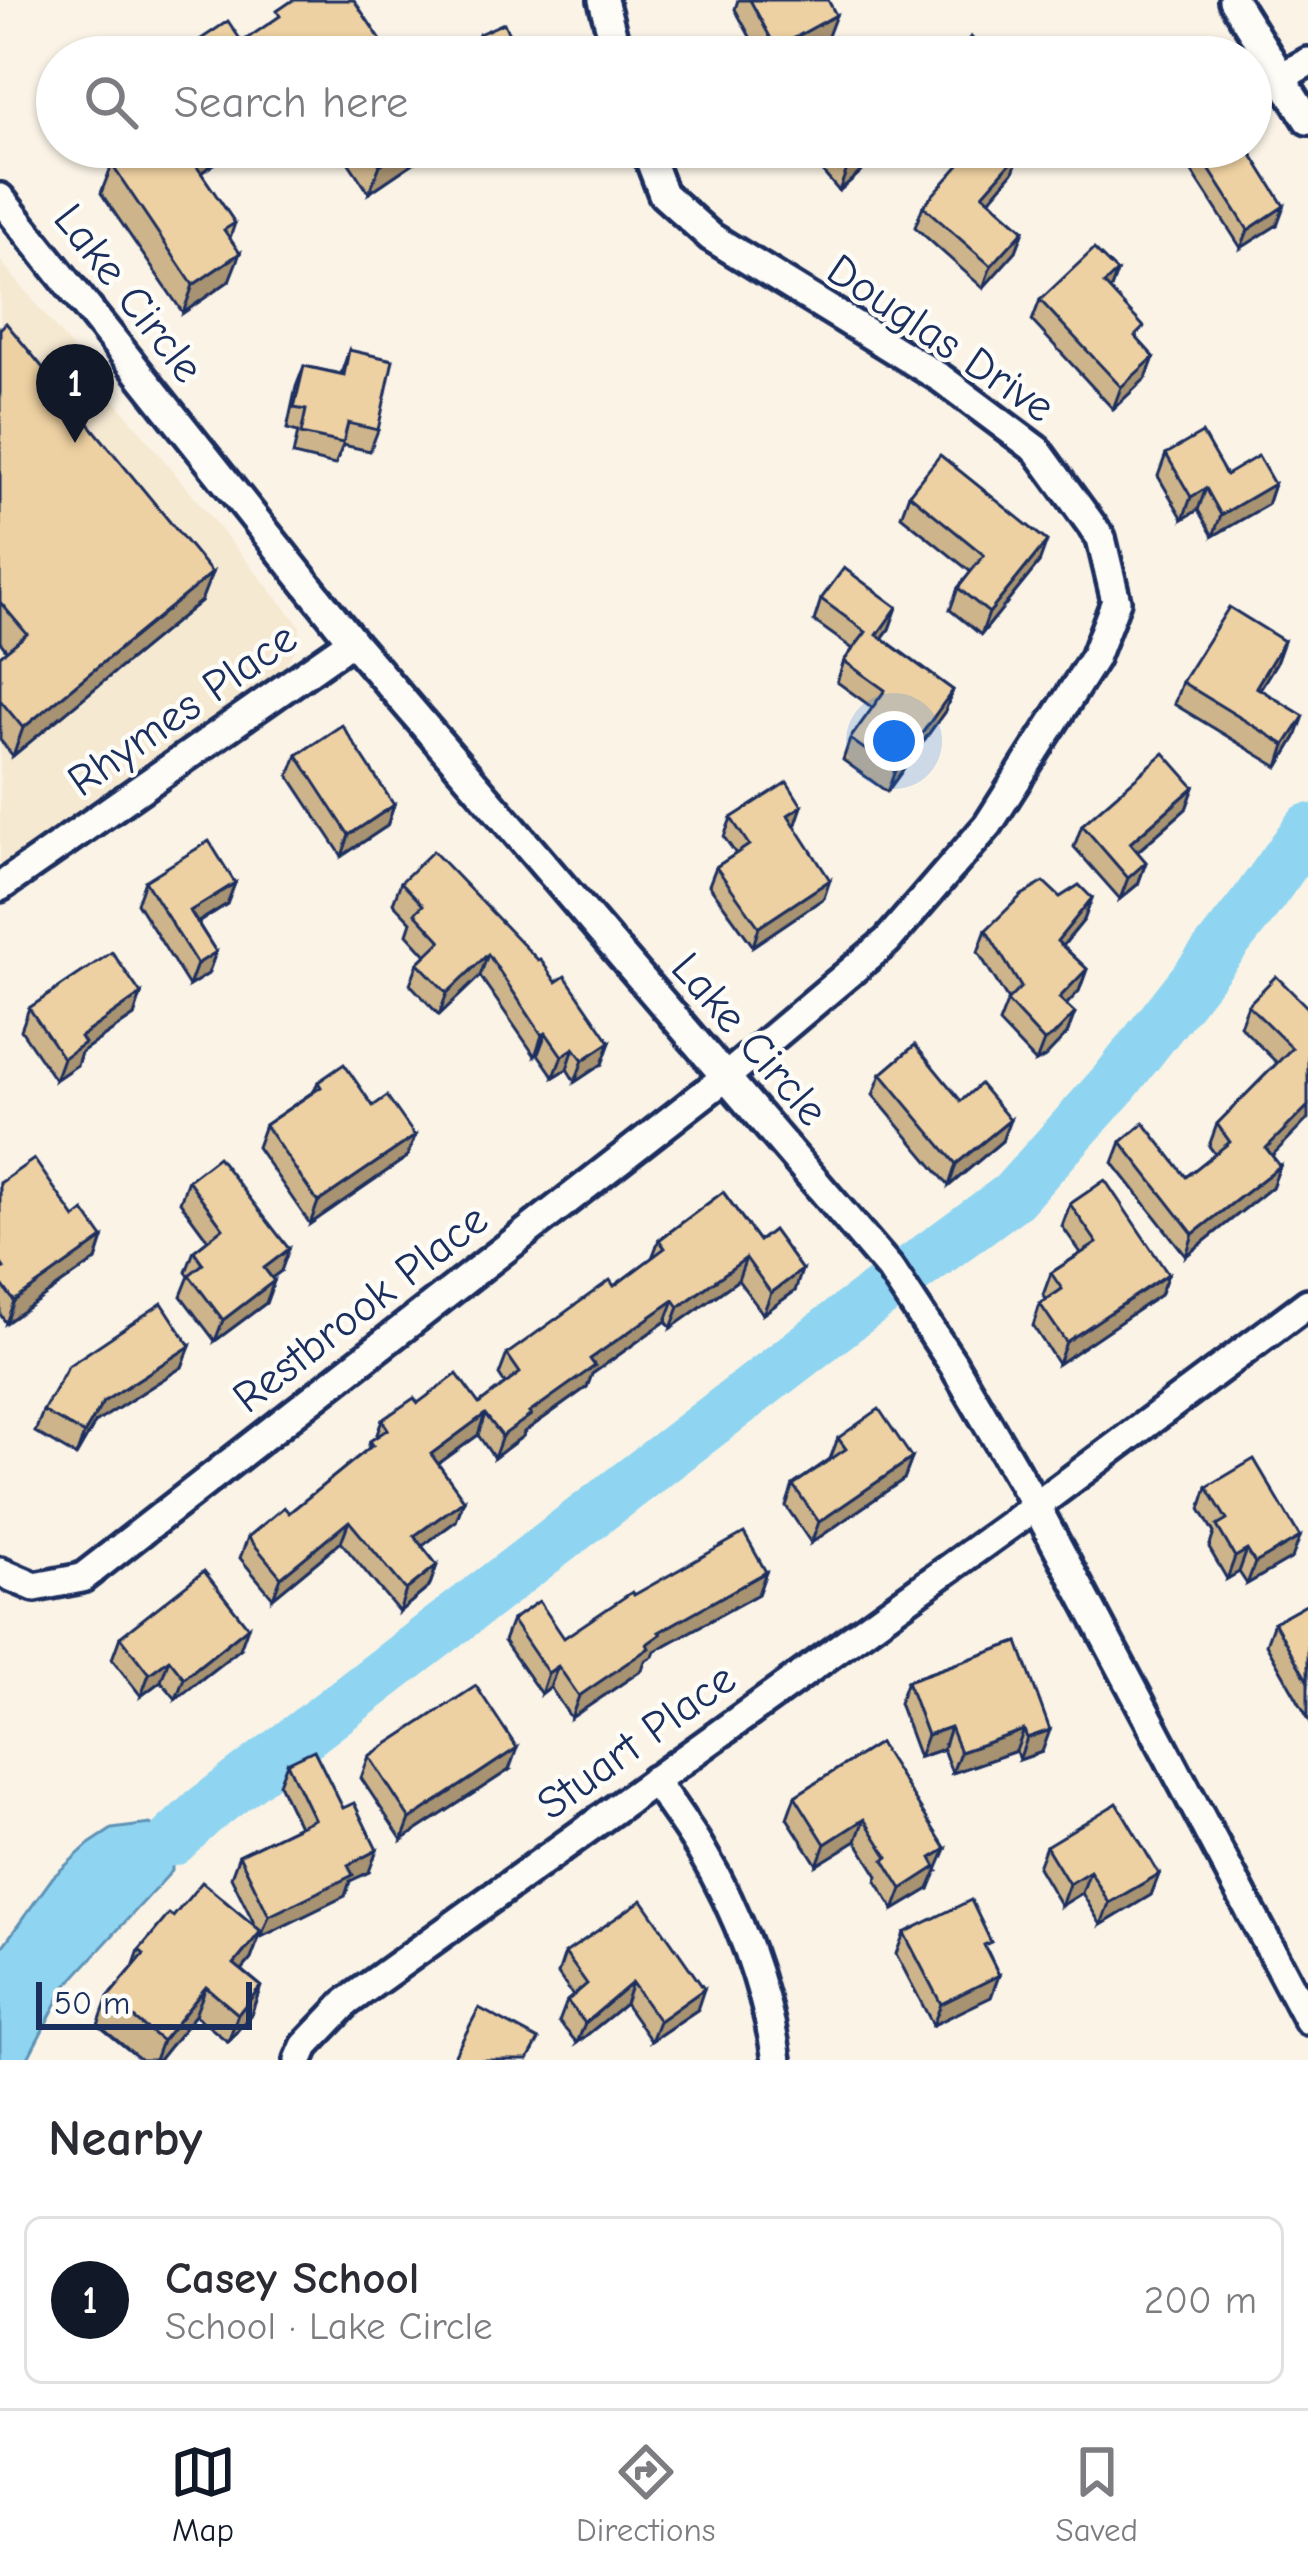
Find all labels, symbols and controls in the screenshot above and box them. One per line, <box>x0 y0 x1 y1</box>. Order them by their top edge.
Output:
search box <box>36 36 1272 168</box>
icon: search <box>78 69 144 135</box>
text: Search here <box>174 76 408 128</box>
street label: Lake Circle <box>43 194 215 392</box>
street label: Douglas Drive <box>818 243 1064 433</box>
pin: 1 <box>36 344 114 443</box>
street label: Rhymes Place <box>58 611 306 807</box>
your location <box>864 711 924 771</box>
street label: Lake Circle <box>661 942 839 1136</box>
street label: Restbrook Place <box>222 1193 498 1423</box>
street label: Stuart Place <box>527 1652 745 1830</box>
scale bar <box>36 1976 252 2029</box>
text: 50 m <box>54 1984 130 2022</box>
text: Nearby <box>48 2109 202 2168</box>
text: Casey School <box>165 2252 419 2304</box>
text: 1 <box>82 2278 98 2323</box>
text: 200 m <box>1144 2278 1257 2323</box>
text: School · Lake Circle <box>165 2304 493 2349</box>
tab: Map <box>170 2439 236 2549</box>
tab: Directions <box>576 2439 716 2549</box>
tab: Saved <box>1056 2439 1138 2549</box>

